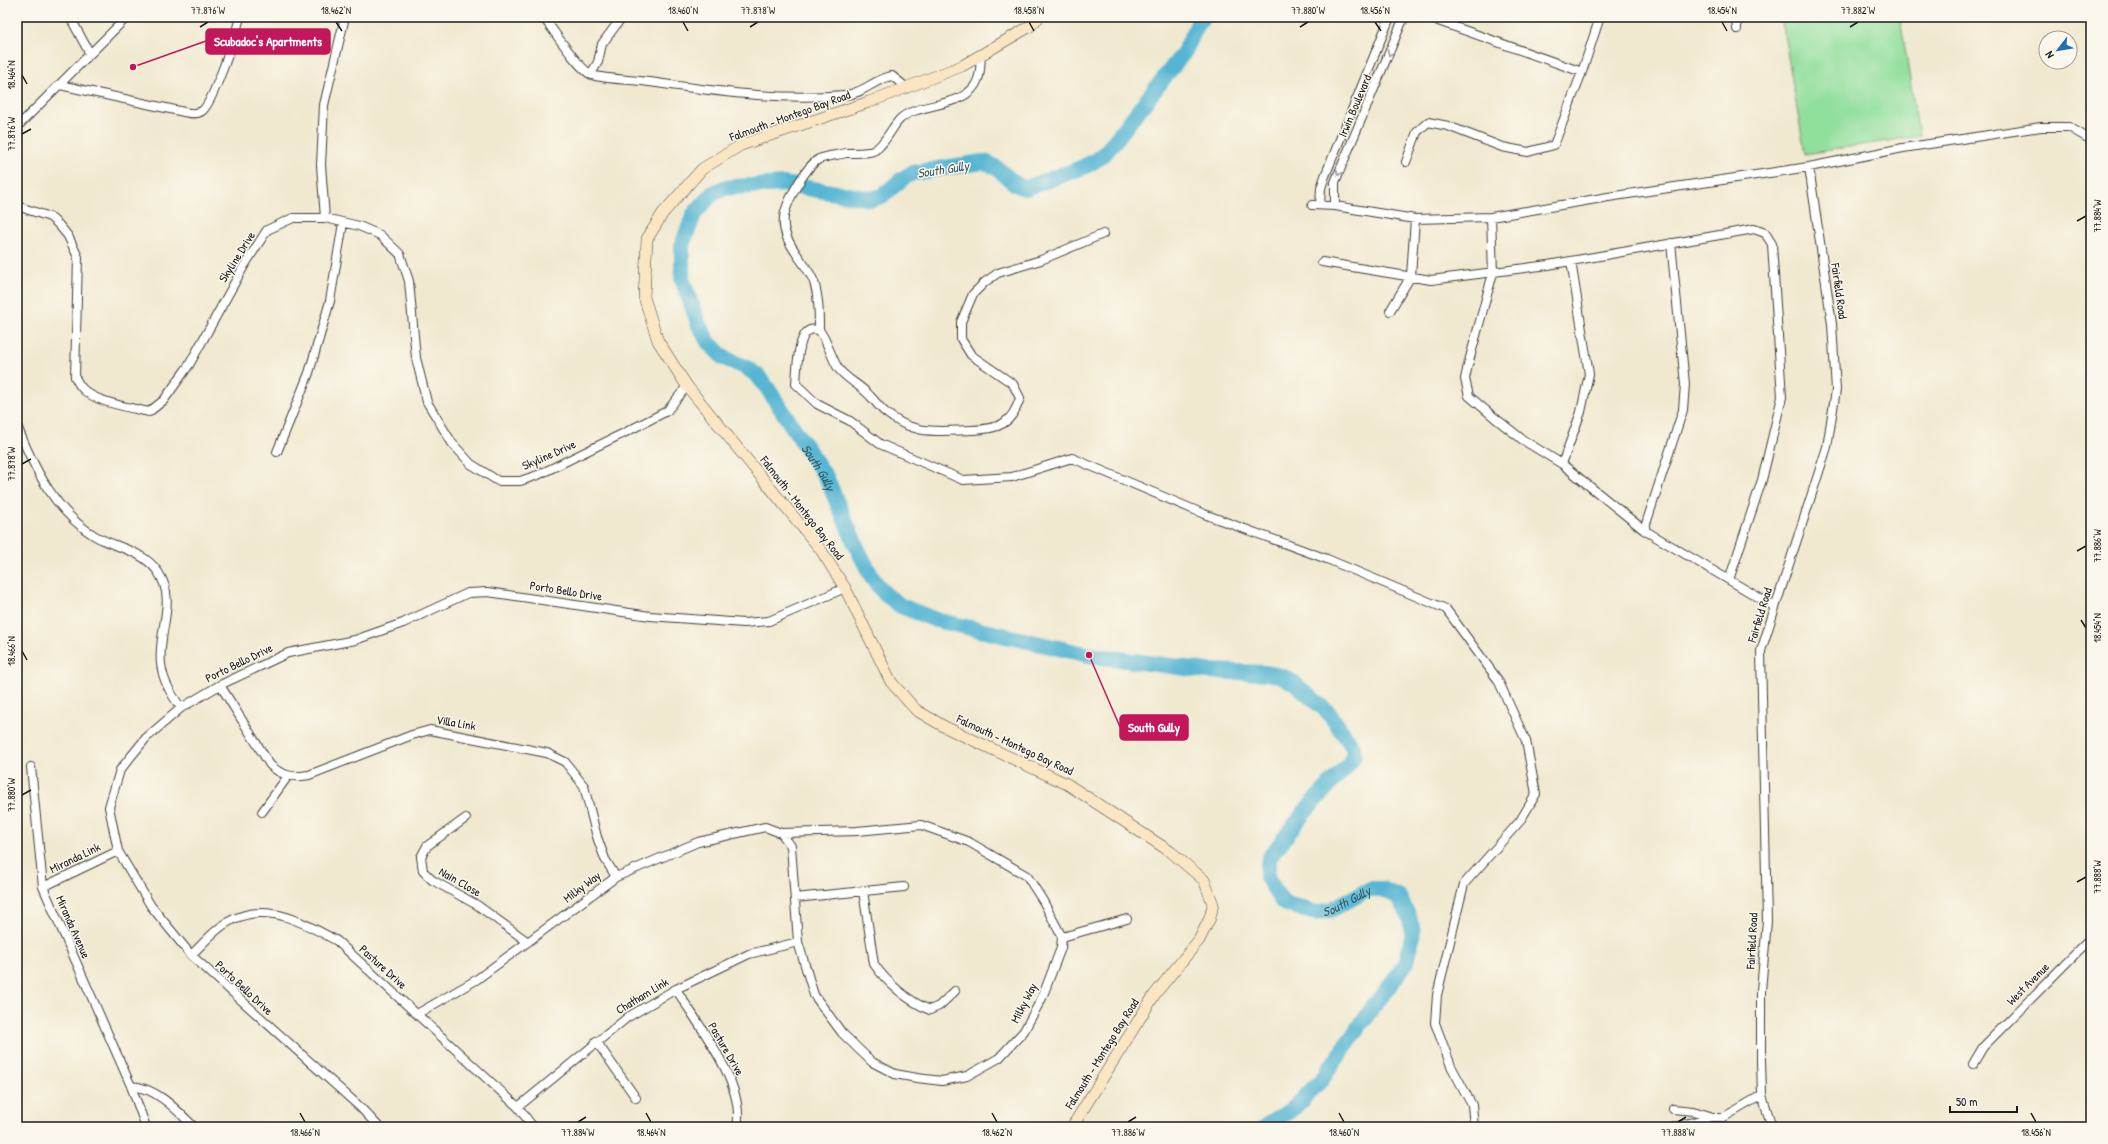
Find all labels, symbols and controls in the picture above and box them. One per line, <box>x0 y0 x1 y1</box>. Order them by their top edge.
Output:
text: 77.876°W <box>191 4 226 17</box>
text: 18.462°N <box>321 4 351 17</box>
text: 18.460°N <box>668 4 698 17</box>
text: 77.878°W <box>741 4 776 17</box>
text: 18.458°N <box>1014 4 1044 17</box>
text: 77.880°W <box>1291 4 1326 17</box>
text: 18.456°N <box>1360 4 1390 17</box>
text: 18.454°N <box>1707 4 1737 17</box>
text: 77.882°W <box>1841 4 1876 17</box>
callout: Scubadoc's Apartments <box>206 29 330 54</box>
north arrow <box>2038 30 2078 70</box>
text: Scubadoc's Apartments <box>214 32 322 51</box>
text: N <box>2042 49 2057 61</box>
one-way arrow <box>1386 50 1394 57</box>
text: 18.464°N <box>5 60 18 90</box>
street label: Irwin Boulevard <box>1334 72 1375 140</box>
street label: Falmouth - Montego Bay Road <box>726 86 853 146</box>
text: 77.876°W <box>5 116 18 151</box>
water label: South Gully <box>916 156 972 182</box>
one-way arrow <box>1336 169 1344 176</box>
text: 77.884°W <box>2091 199 2104 232</box>
street label: Skyline Drive <box>214 228 259 285</box>
street label: Fairfield Road <box>1827 261 1852 320</box>
street label: Skyline Drive <box>519 435 578 474</box>
water label: South Gully <box>798 441 841 495</box>
text: 77.878°W <box>5 446 18 481</box>
street label: Falmouth - Montego Bay Road <box>756 452 848 563</box>
text: 77.886°W <box>2091 529 2104 563</box>
street label: Porto Bello Drive <box>529 576 604 605</box>
street label: Fairfield Road <box>1743 585 1776 645</box>
text: 18.454°N <box>2091 613 2104 643</box>
text: 18.466°N <box>5 636 18 666</box>
street label: Porto Bello Drive <box>202 639 276 686</box>
street label: Falmouth - Montego Bay Road <box>953 710 1077 779</box>
street label: Villa Link <box>435 711 477 734</box>
callout: South Gully <box>1120 715 1188 740</box>
text: South Gully <box>1128 718 1180 737</box>
text: 77.880°W <box>5 777 18 812</box>
street label: Miranda Link <box>47 838 103 877</box>
text: 77.888°W <box>2091 859 2104 894</box>
street label: Nain Close <box>436 863 485 901</box>
street label: Milky Way <box>559 867 604 906</box>
water label: South Gully <box>1321 881 1375 920</box>
street label: Miranda Avenue <box>52 893 95 961</box>
street label: Fairfield Road <box>1741 912 1761 971</box>
street label: Pasture Drive <box>356 941 411 993</box>
street label: Porto Bello Drive <box>212 956 277 1019</box>
street label: West Avenue <box>2003 958 2053 1009</box>
street label: Chatham Link <box>612 973 671 1018</box>
street label: Milky Way <box>1006 980 1041 1026</box>
street label: Falmouth - Montego Bay Road <box>1060 995 1143 1113</box>
street label: Pasture Drive <box>704 1019 749 1079</box>
scale bar <box>1950 1088 2017 1114</box>
text: 50 m <box>1956 1093 1977 1110</box>
text: 18.466°N <box>290 1126 320 1139</box>
text: 77.884°W <box>562 1126 595 1139</box>
text: 18.464°N <box>636 1126 666 1139</box>
text: 18.462°N <box>982 1126 1012 1139</box>
text: 77.886°W <box>1111 1126 1145 1139</box>
text: 18.460°N <box>1329 1126 1359 1139</box>
text: 77.888°W <box>1661 1126 1696 1139</box>
text: 18.456°N <box>2021 1126 2051 1139</box>

